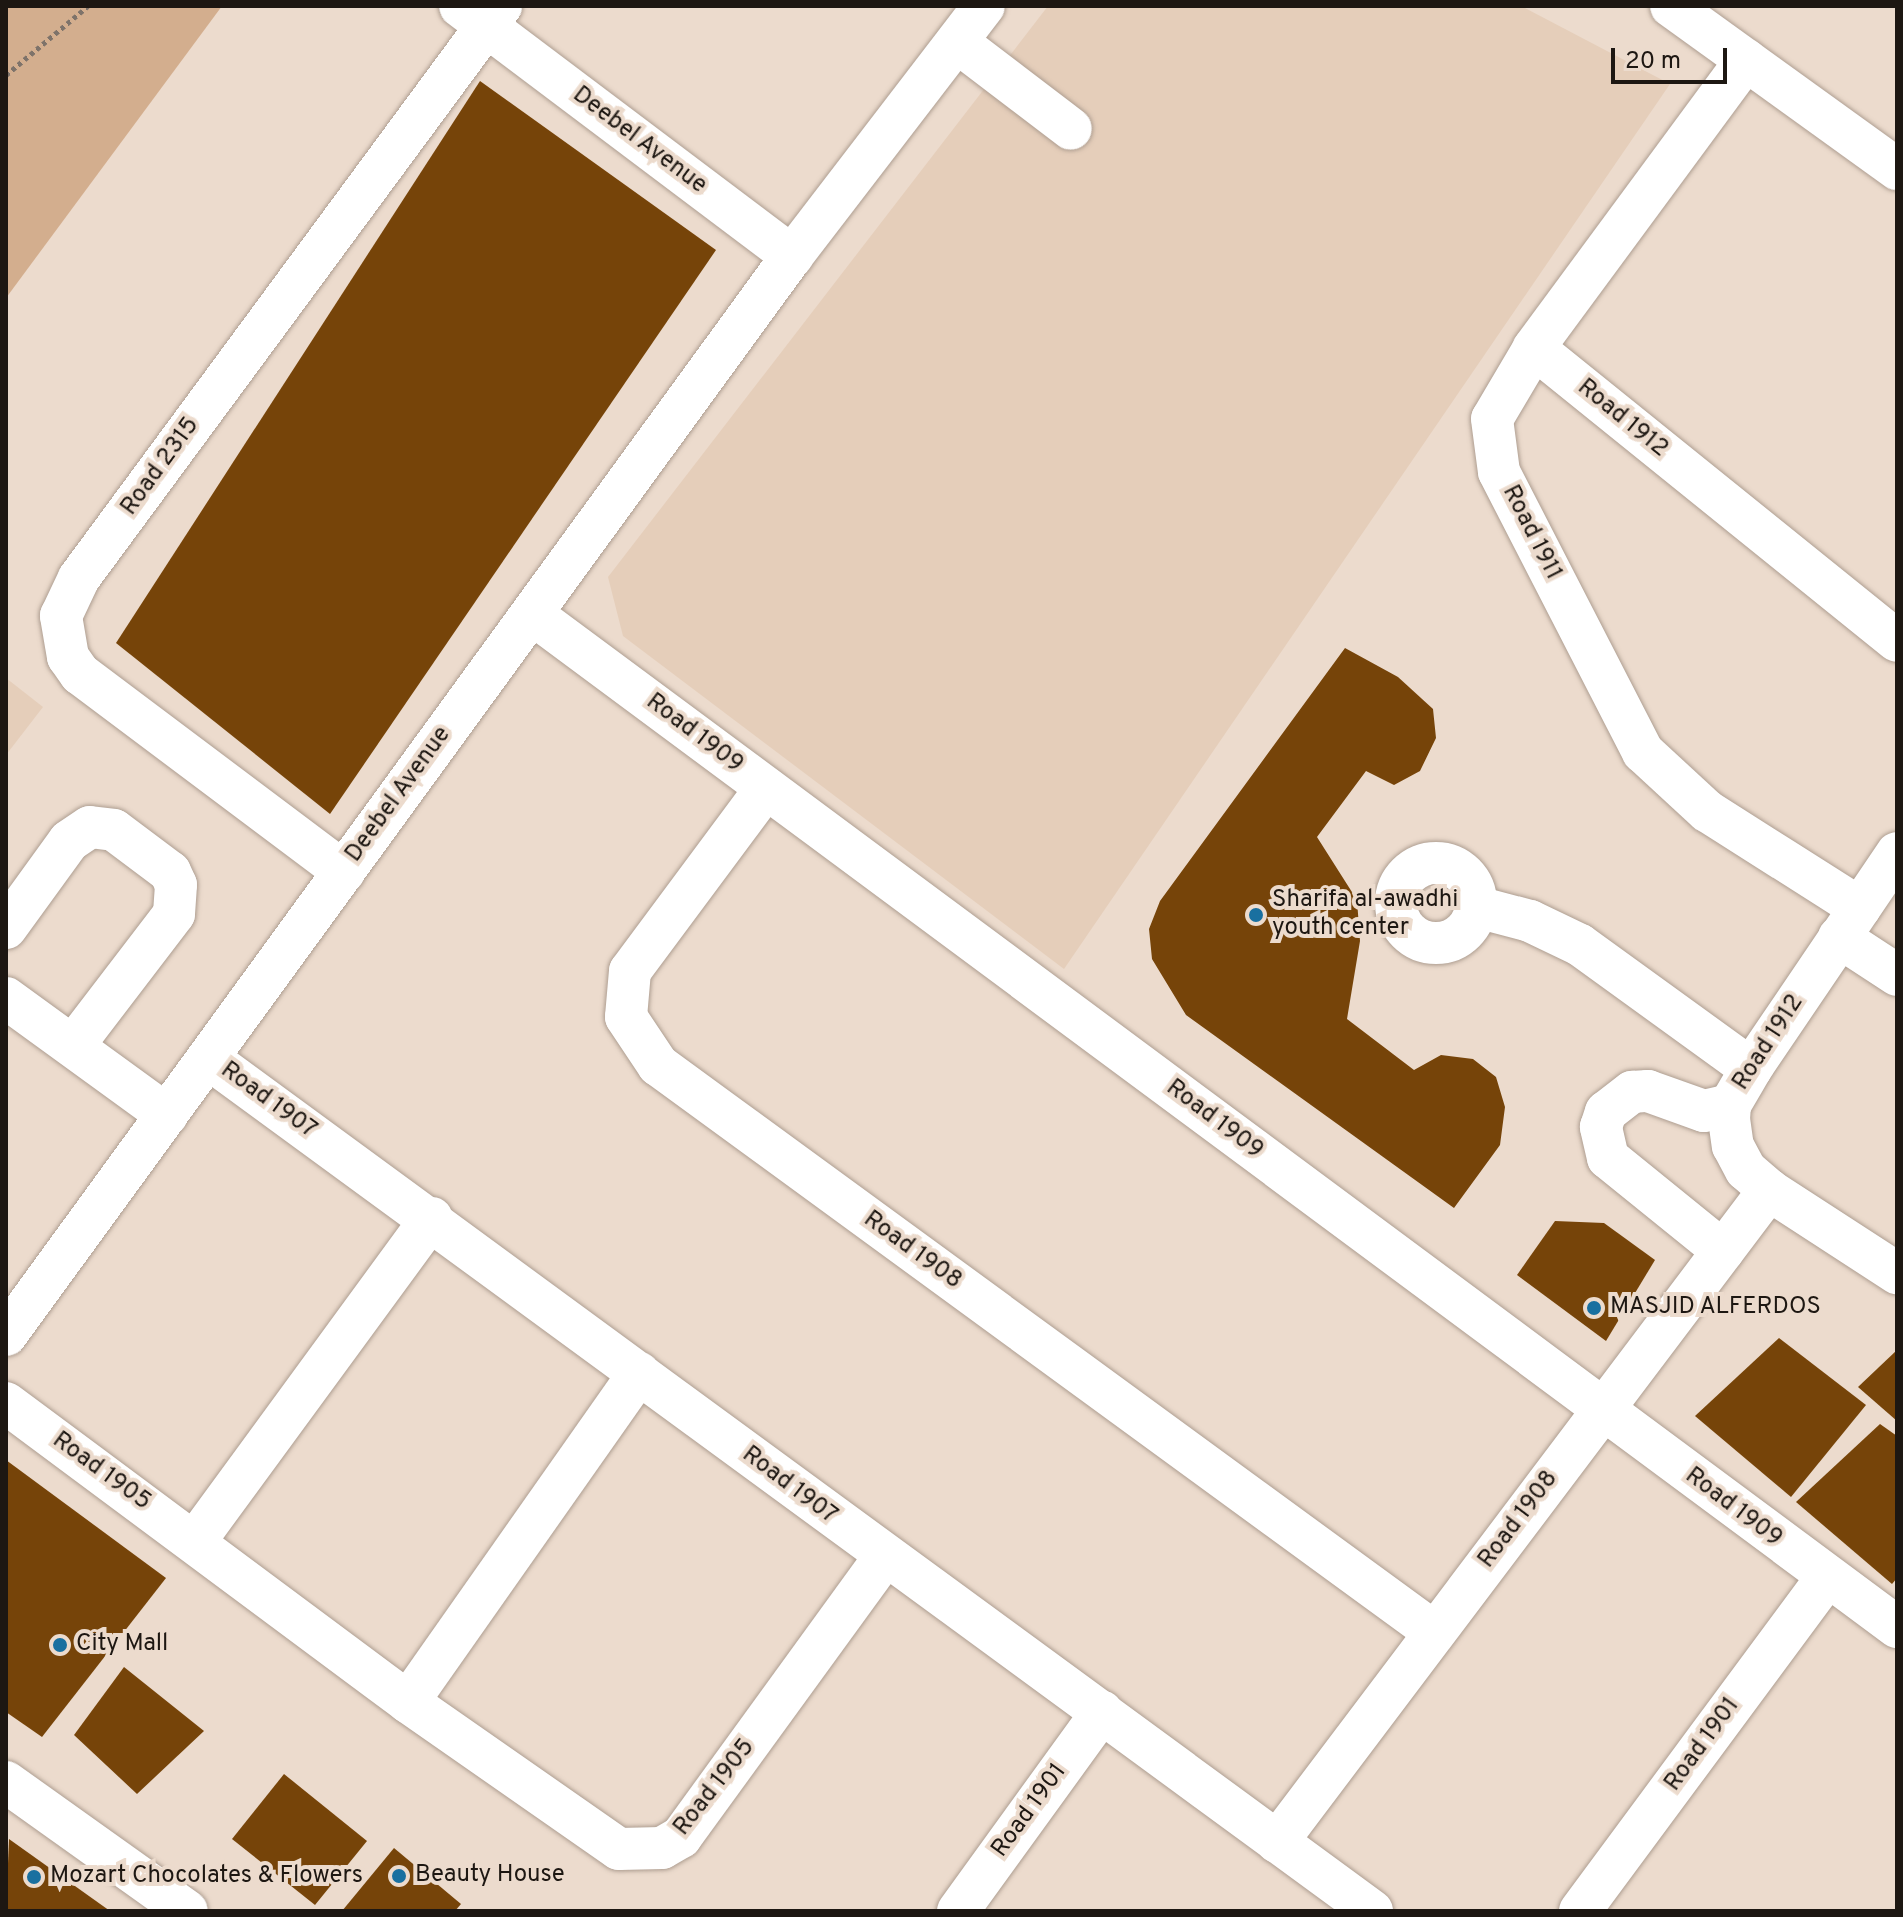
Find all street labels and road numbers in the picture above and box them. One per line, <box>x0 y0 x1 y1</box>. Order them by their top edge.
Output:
street label: Deebel Avenue <box>566 81 712 201</box>
street label: Road 1912 <box>1571 374 1673 464</box>
street label: Road 2315 <box>116 412 206 522</box>
street label: Road 1911 <box>1495 481 1567 585</box>
street label: Road 1909 <box>640 688 748 780</box>
street label: Deebel Avenue <box>340 721 458 869</box>
street label: Road 1912 <box>1727 990 1811 1096</box>
street label: Road 1907 <box>214 1057 322 1145</box>
street label: Road 1909 <box>1160 1074 1268 1166</box>
street label: Road 1908 <box>857 1206 967 1296</box>
street label: Road 1905 <box>46 1427 156 1517</box>
street label: Road 1907 <box>736 1441 842 1531</box>
street label: Road 1909 <box>1679 1462 1787 1554</box>
street label: Road 1908 <box>1473 1466 1565 1574</box>
street label: Road 1901 <box>1659 1693 1747 1797</box>
street label: Road 1905 <box>668 1734 762 1842</box>
street label: Road 1901 <box>986 1759 1074 1863</box>

